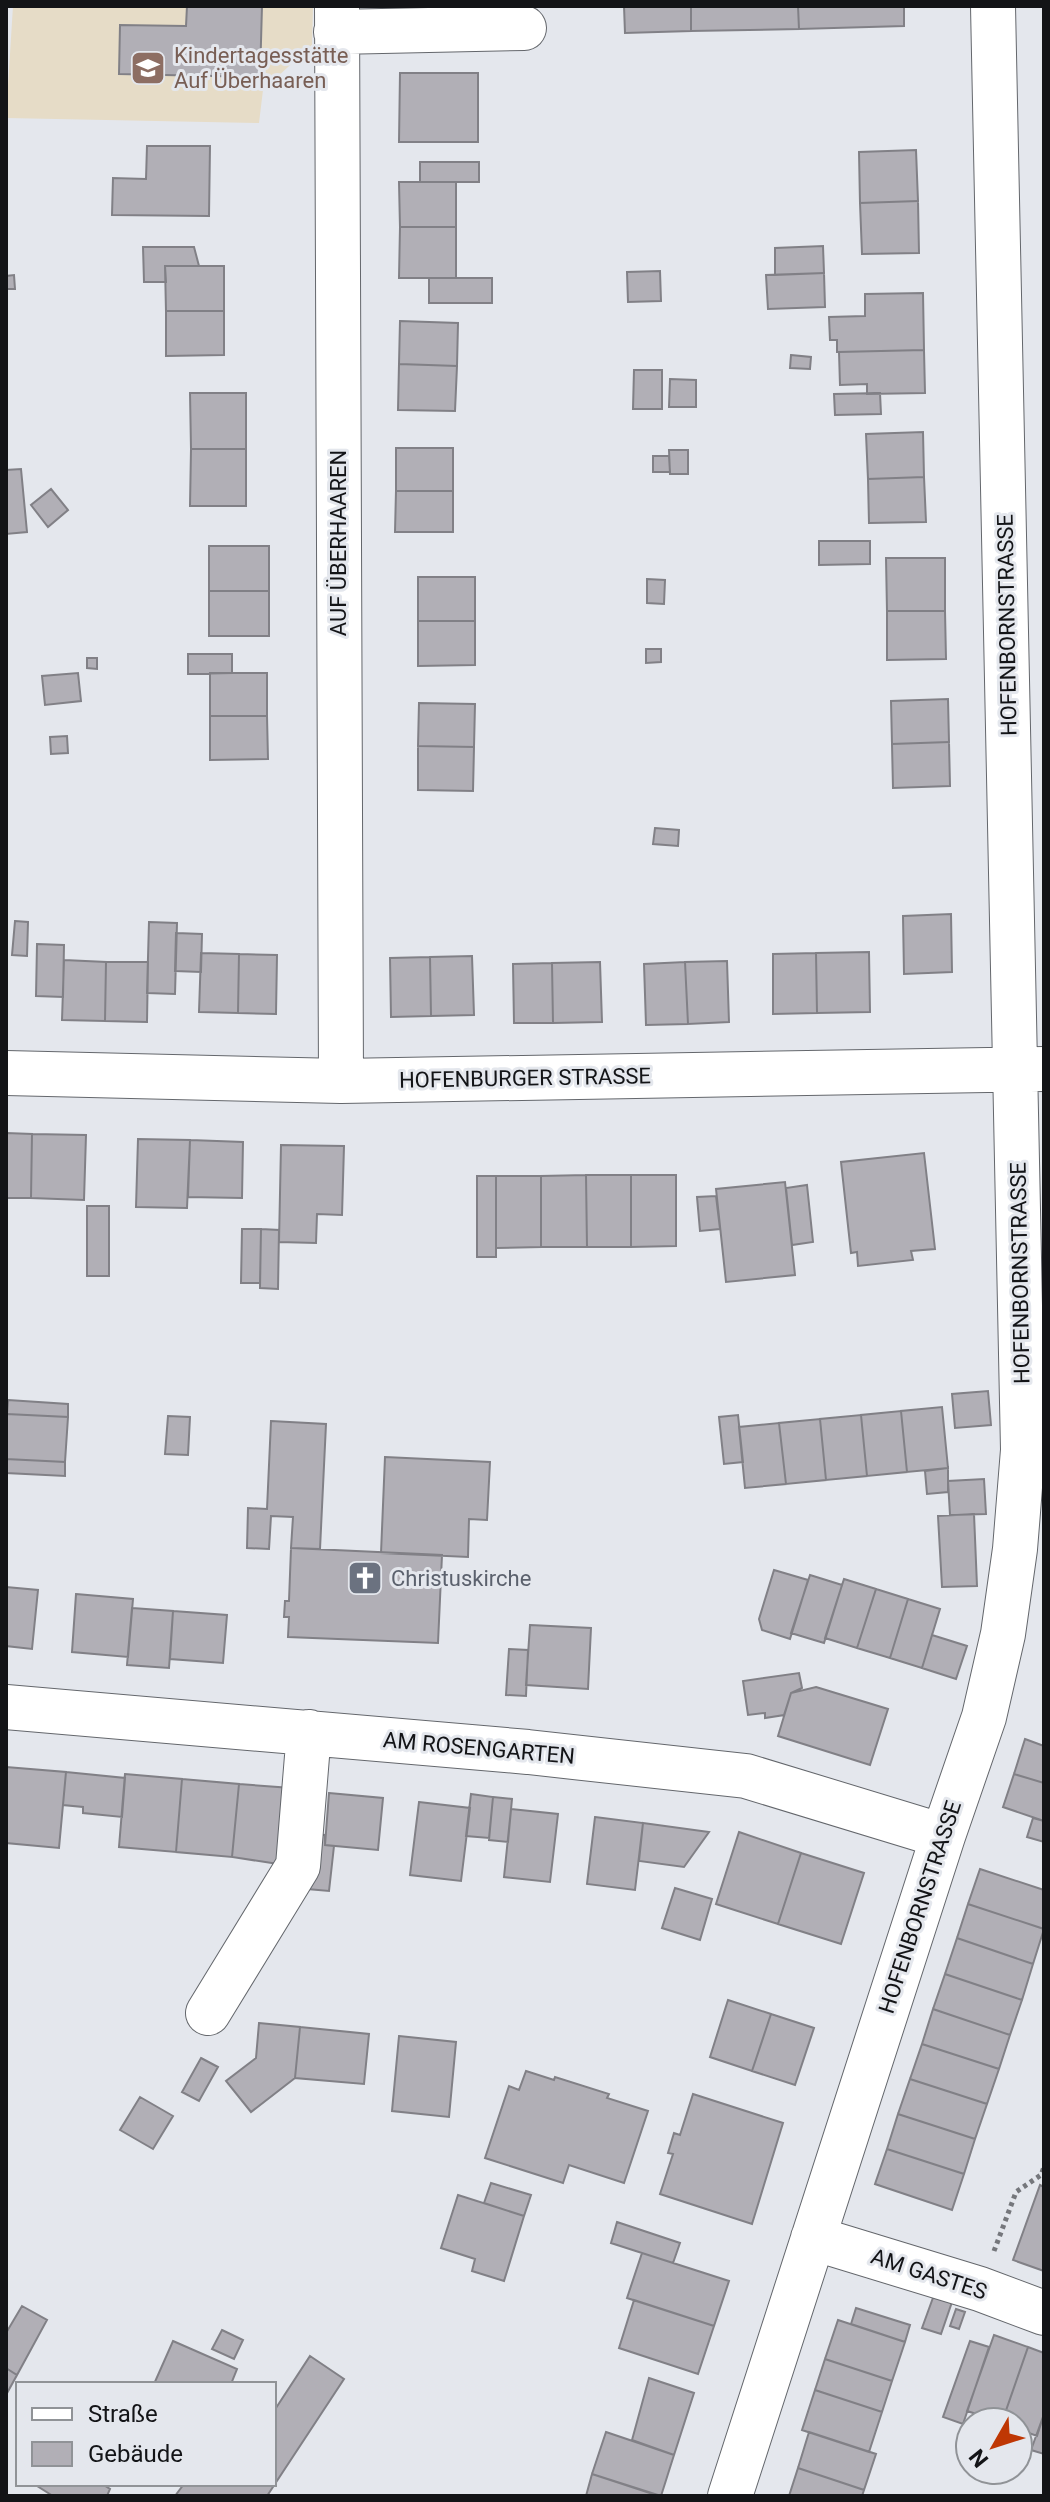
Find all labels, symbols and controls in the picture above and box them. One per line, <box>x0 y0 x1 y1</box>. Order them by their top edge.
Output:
place label: Kindertagesstätte Auf Überhaaren <box>174 43 349 93</box>
school or university icon: Kindertagesstätte Auf Überhaaren <box>129 49 167 87</box>
street label: AUF ÜBERHAAREN <box>326 450 351 636</box>
street label: HOFENBORNSTRASSE <box>993 514 1021 736</box>
street label: HOFENBURGER STRASSE <box>399 1063 651 1093</box>
street label: HOFENBORNSTRASSE <box>1006 1162 1034 1384</box>
church icon: Christuskirche <box>346 1559 384 1597</box>
place label: Christuskirche <box>391 1566 531 1591</box>
street label: AM ROSENGARTEN <box>382 1727 576 1769</box>
street label: HOFENBORNSTRASSE <box>874 1798 966 2016</box>
street label: AM GASTES <box>868 2244 990 2304</box>
legend <box>16 2382 276 2486</box>
text: Straße <box>88 2400 158 2428</box>
north arrow <box>954 2406 1034 2486</box>
text: Gebäude <box>88 2440 183 2468</box>
text: N <box>964 2444 993 2472</box>

